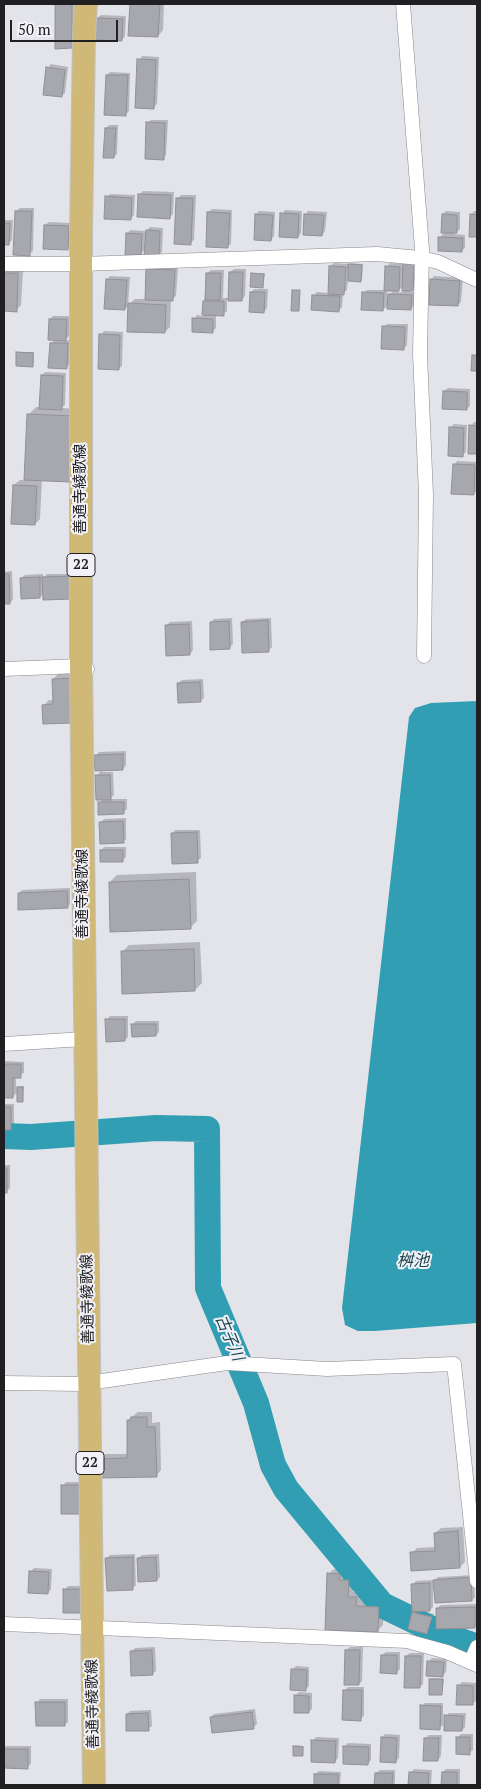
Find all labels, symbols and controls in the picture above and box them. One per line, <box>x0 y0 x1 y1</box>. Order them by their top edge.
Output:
scale bar <box>12 10 120 42</box>
text: 50 m <box>18 19 51 39</box>
street label: 善通寺綾歌線 <box>72 444 90 534</box>
road number: 22 <box>67 554 95 576</box>
street label: 善通寺綾歌線 <box>74 849 92 939</box>
water label: 桝池 <box>397 1251 429 1271</box>
street label: 善通寺綾歌線 <box>78 1254 98 1344</box>
water label: 古子川 <box>211 1312 247 1364</box>
road number: 22 <box>76 1452 104 1475</box>
street label: 善通寺綾歌線 <box>83 1659 103 1749</box>

